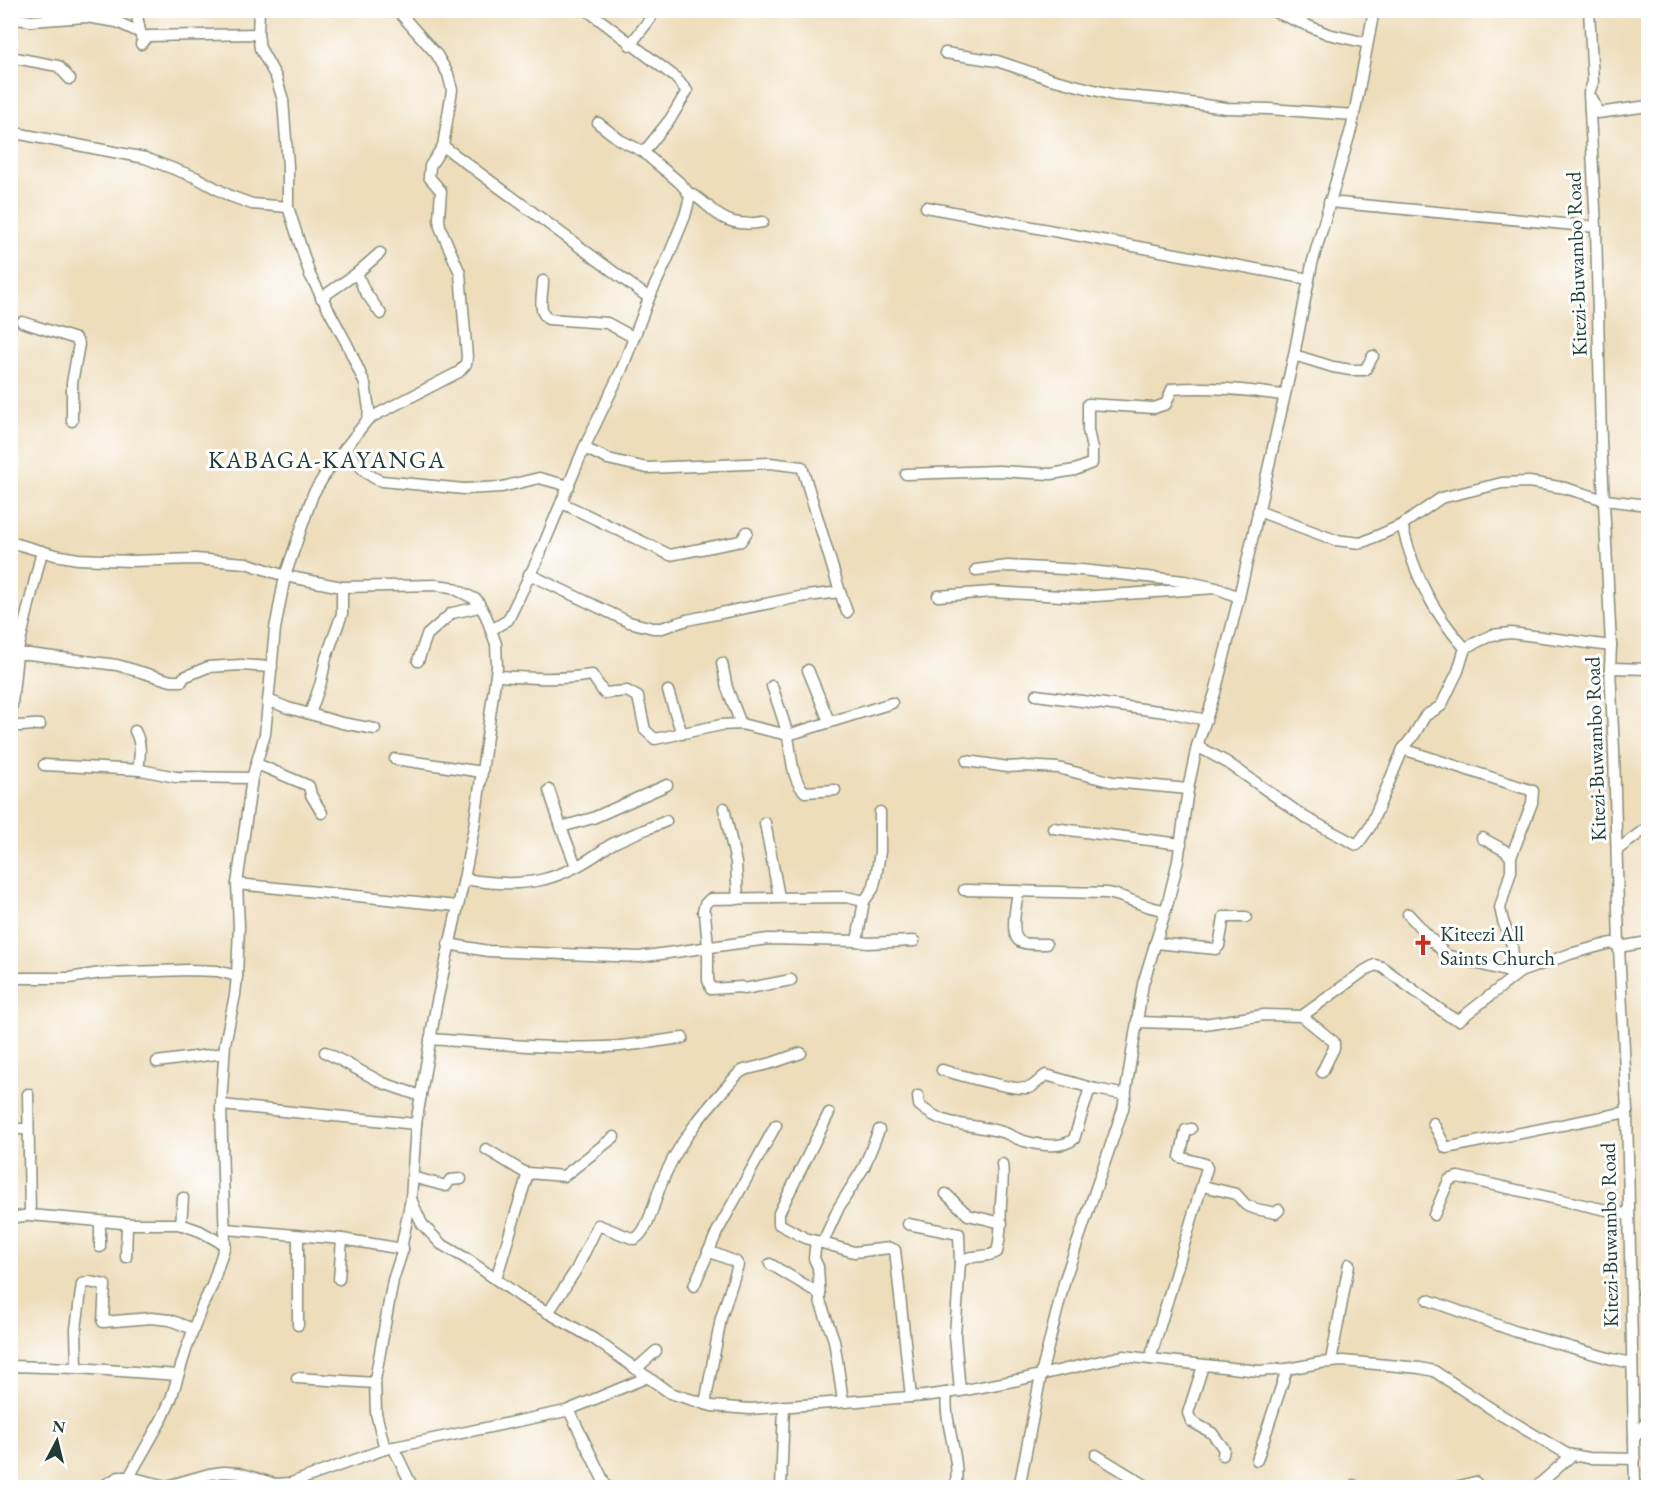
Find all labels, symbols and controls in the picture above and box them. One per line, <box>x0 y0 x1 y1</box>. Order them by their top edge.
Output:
street label: Kitezi-Buwambo Road <box>1559 171 1593 357</box>
district label: KABAGA-KAYANGA <box>208 444 446 475</box>
street label: Kitezi-Buwambo Road <box>1578 656 1612 842</box>
place label: Kiteezi All Saints Church <box>1440 920 1555 971</box>
church icon: Kiteezi All Saints Church <box>1411 933 1435 957</box>
street label: Kitezi-Buwambo Road <box>1594 1142 1624 1328</box>
north arrow <box>27 1411 87 1471</box>
text: N <box>51 1415 67 1438</box>

